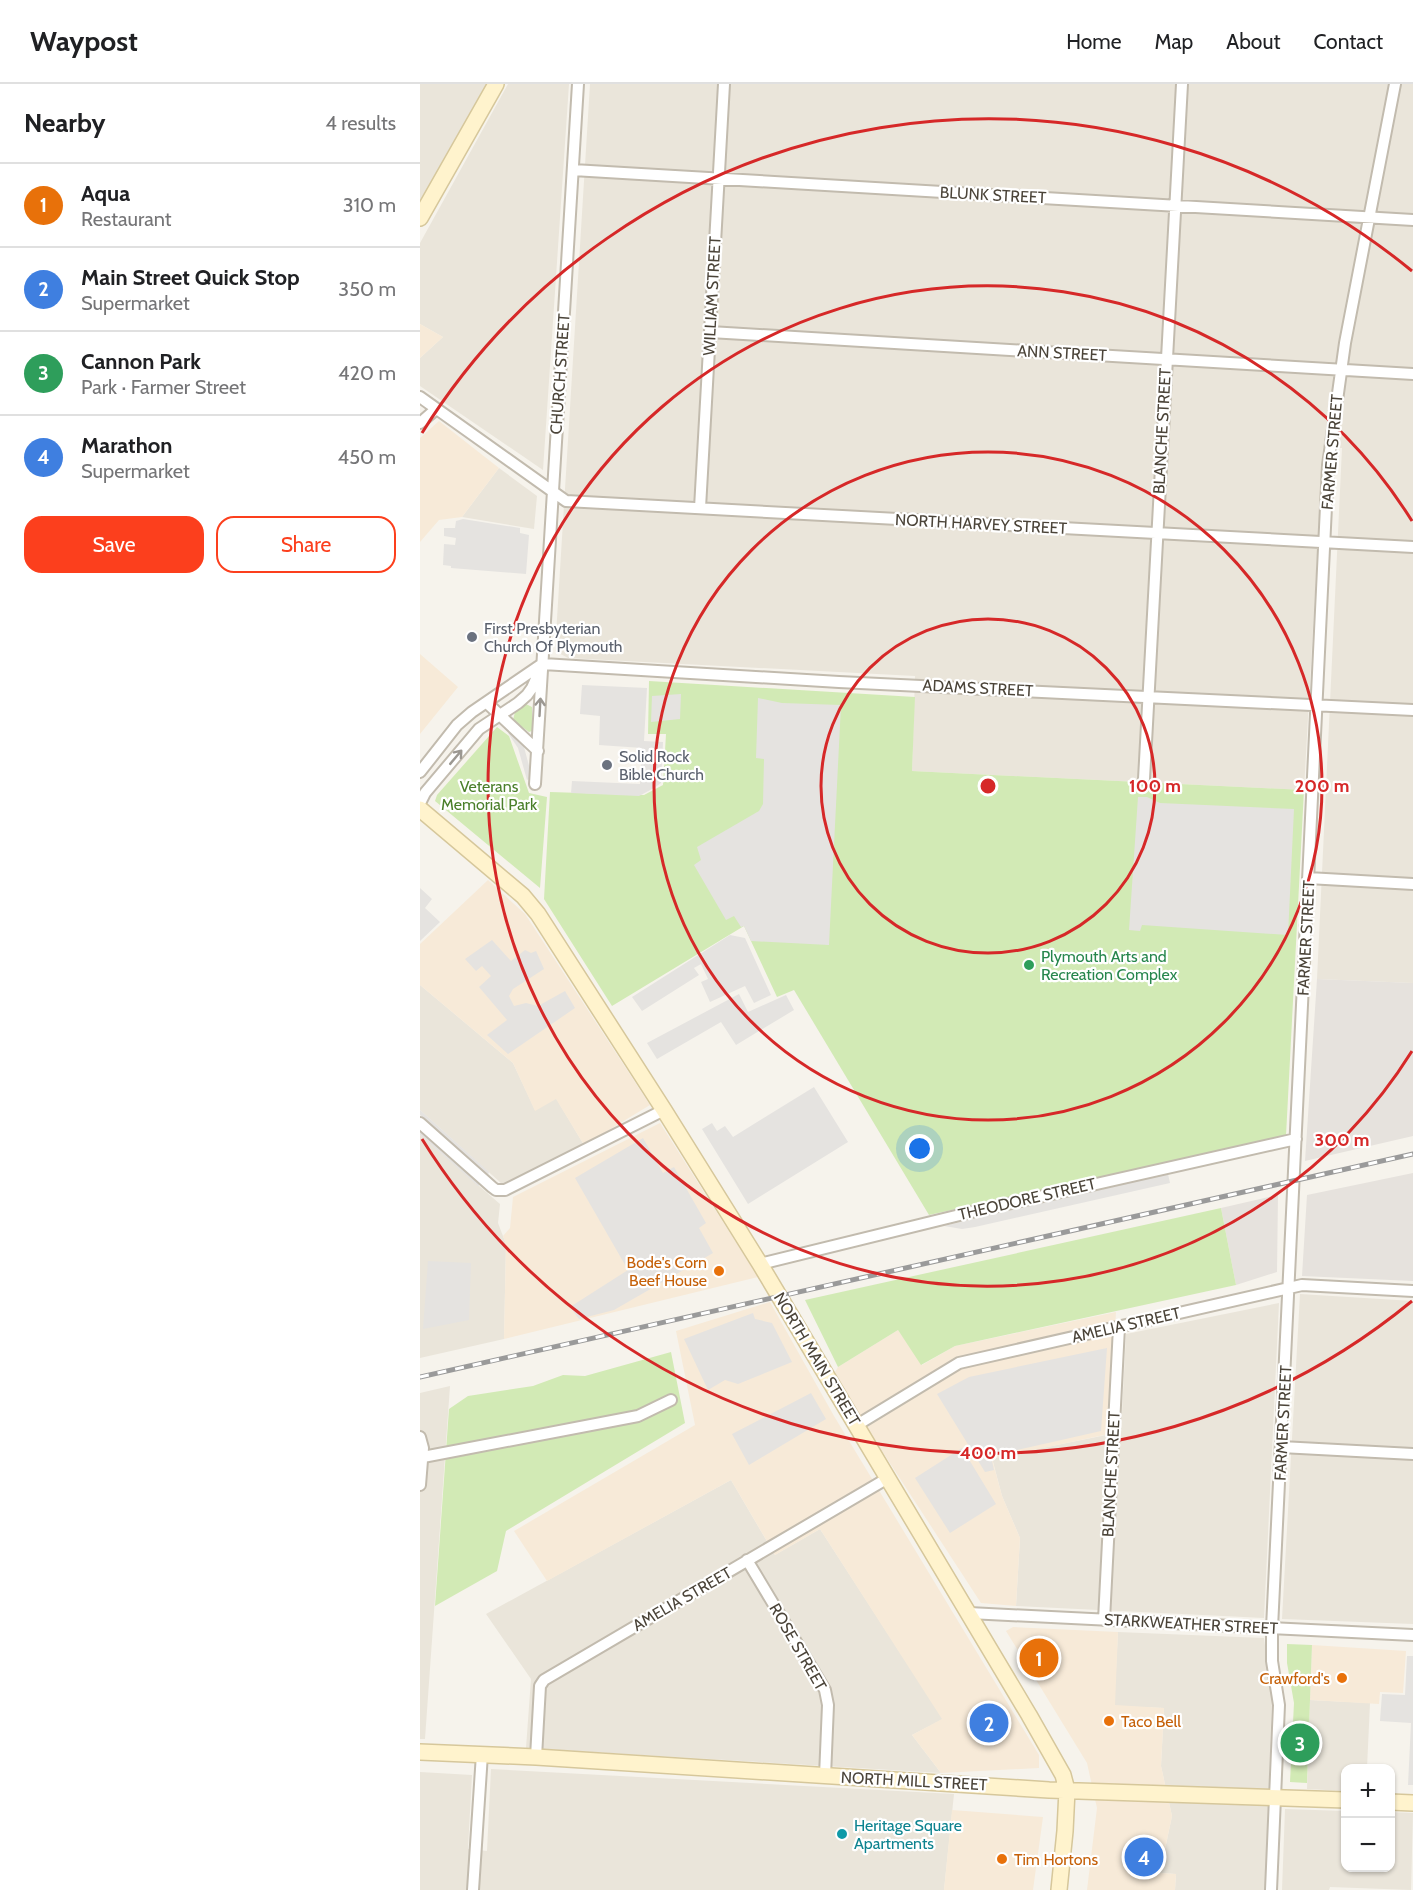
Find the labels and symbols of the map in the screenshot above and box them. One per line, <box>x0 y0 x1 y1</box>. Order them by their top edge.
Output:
street label: BLUNK STREET <box>939 183 1047 207</box>
street label: WILLIAM STREET <box>699 235 725 356</box>
street label: CHURCH STREET <box>546 313 574 435</box>
street label: ANN STREET <box>1017 341 1108 365</box>
street label: BLANCHE STREET <box>1149 367 1175 494</box>
street label: FARMER STREET <box>1317 393 1347 511</box>
street label: NORTH HARVEY STREET <box>894 510 1068 538</box>
place label: First Presbyterian Church Of Plymouth <box>484 619 623 656</box>
marker: First Presbyterian Church Of Plymouth <box>465 630 479 644</box>
street label: ADAMS STREET <box>922 676 1034 700</box>
one-way arrow <box>535 698 546 718</box>
place label: Solid Rock Bible Church <box>619 747 704 784</box>
one-way arrow <box>449 749 462 765</box>
marker: Solid Rock Bible Church <box>600 758 614 772</box>
text: 100 m <box>1129 775 1181 797</box>
text: 200 m <box>1295 775 1349 797</box>
centre of rings <box>978 776 998 796</box>
park label: Veterans Memorial Park <box>441 777 538 814</box>
street label: FARMER STREET <box>1293 879 1319 996</box>
place label: Plymouth Arts and Recreation Complex <box>1041 947 1178 984</box>
marker: Plymouth Arts and Recreation Complex <box>1022 958 1036 972</box>
text: 300 m <box>1315 1129 1369 1151</box>
your location <box>905 1134 934 1163</box>
street label: THEODORE STREET <box>956 1174 1098 1224</box>
place label: Bode's Corn Beef House <box>627 1253 707 1290</box>
marker: Bode's Corn Beef House <box>712 1264 726 1278</box>
street label: NORTH MAIN STREET <box>770 1289 865 1429</box>
street label: AMELIA STREET <box>1070 1303 1183 1347</box>
street label: FARMER STREET <box>1270 1364 1296 1481</box>
street label: BLANCHE STREET <box>1098 1410 1124 1537</box>
text: 400 m <box>960 1442 1016 1464</box>
street label: AMELIA STREET <box>629 1563 735 1635</box>
street label: ROSE STREET <box>765 1600 831 1694</box>
street label: STARKWEATHER STREET <box>1103 1610 1279 1638</box>
pin: 1 <box>1020 1636 1058 1680</box>
place label: Crawford's <box>1259 1669 1330 1688</box>
marker: Crawford's <box>1335 1671 1349 1685</box>
pin: 2 <box>970 1700 1008 1746</box>
place label: Taco Bell <box>1121 1712 1181 1731</box>
marker: Taco Bell <box>1102 1714 1116 1728</box>
pin: 3 <box>1280 1720 1320 1766</box>
street label: NORTH MILL STREET <box>840 1768 988 1794</box>
place label: Heritage Square Apartments <box>854 1816 962 1853</box>
marker: Heritage Square Apartments <box>835 1827 849 1841</box>
pin: 4 <box>1124 1834 1164 1880</box>
place label: Tim Hortons <box>1014 1850 1098 1869</box>
marker: Tim Hortons <box>995 1852 1009 1866</box>

